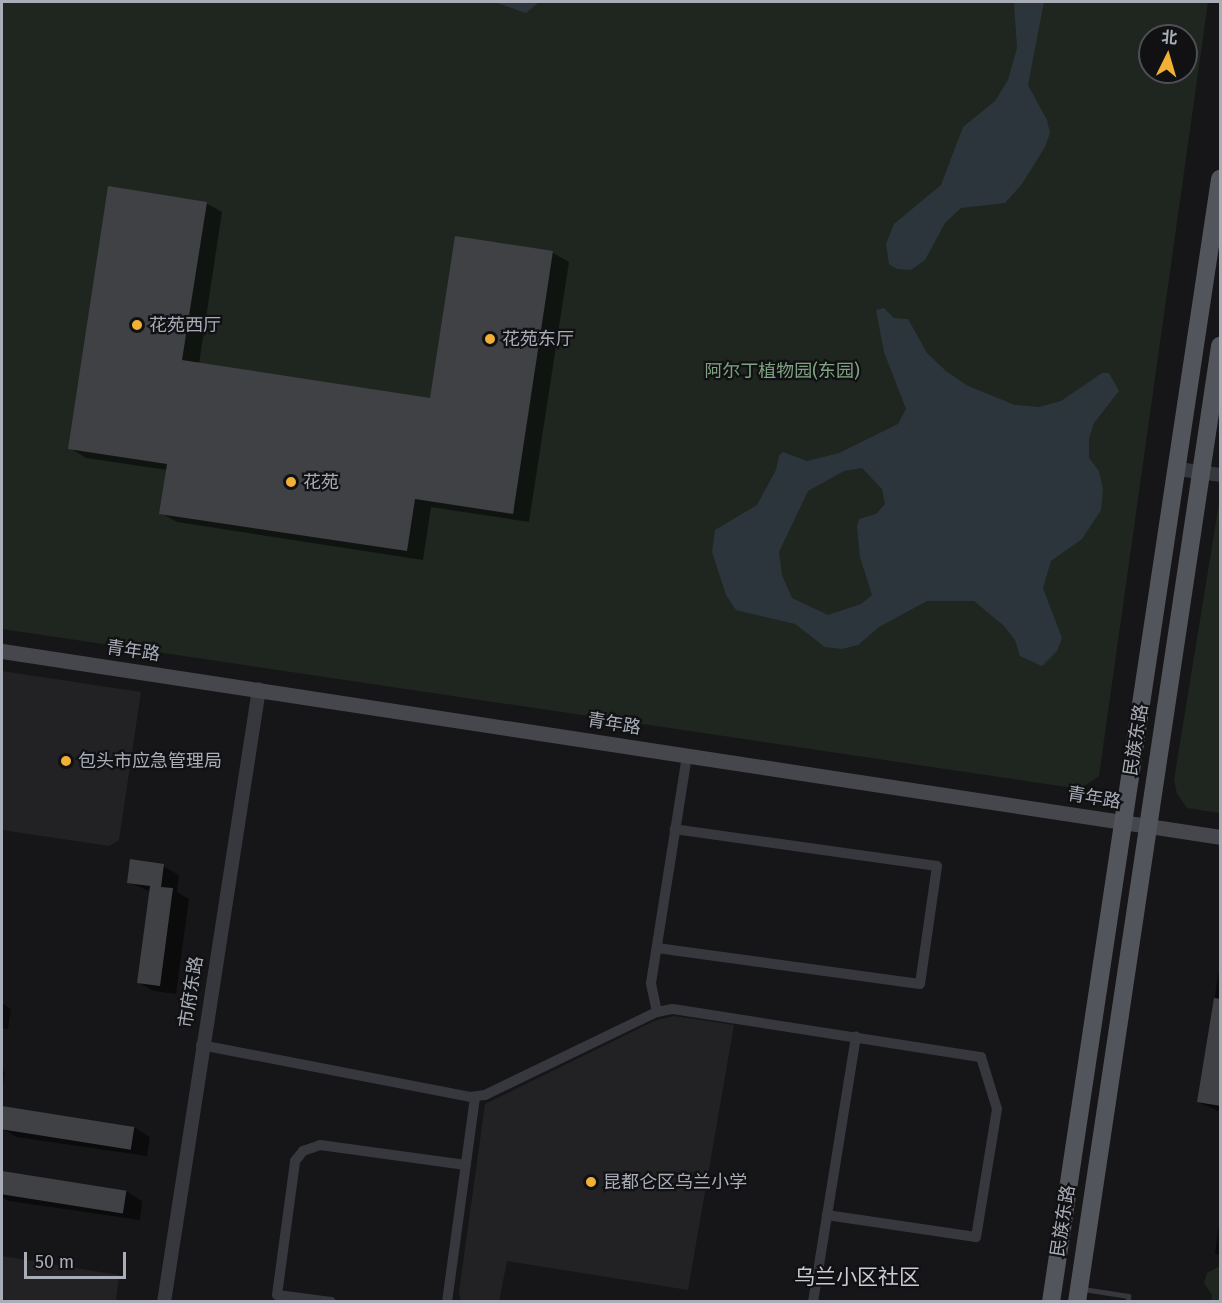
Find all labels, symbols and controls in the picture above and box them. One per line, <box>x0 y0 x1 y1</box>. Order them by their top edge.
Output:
north arrow <box>1138 24 1198 84</box>
text: 北 <box>1161 27 1178 48</box>
place label: 花苑西厅 <box>149 314 221 336</box>
marker: 花苑西厅 <box>130 318 144 332</box>
place label: 花苑东厅 <box>502 328 574 350</box>
marker: 花苑东厅 <box>483 332 497 346</box>
park label: 阿尔丁植物园(东园) <box>704 360 860 382</box>
place label: 花苑 <box>303 471 339 493</box>
marker: 花苑 <box>284 475 298 489</box>
street label: 青年路 <box>105 637 161 665</box>
street label: 民族东路 <box>1120 703 1152 777</box>
street label: 青年路 <box>586 709 642 739</box>
place label: 包头市应急管理局 <box>78 750 222 772</box>
marker: 包头市应急管理局 <box>59 754 73 768</box>
street label: 青年路 <box>1066 783 1122 813</box>
street label: 市府东路 <box>175 955 207 1029</box>
place label: 昆都仑区乌兰小学 <box>603 1171 747 1193</box>
marker: 昆都仑区乌兰小学 <box>584 1175 598 1189</box>
street label: 民族东路 <box>1047 1184 1079 1258</box>
scale bar <box>27 1240 129 1278</box>
text: 50 m <box>35 1251 74 1273</box>
district label: 乌兰小区社区 <box>794 1264 920 1290</box>

